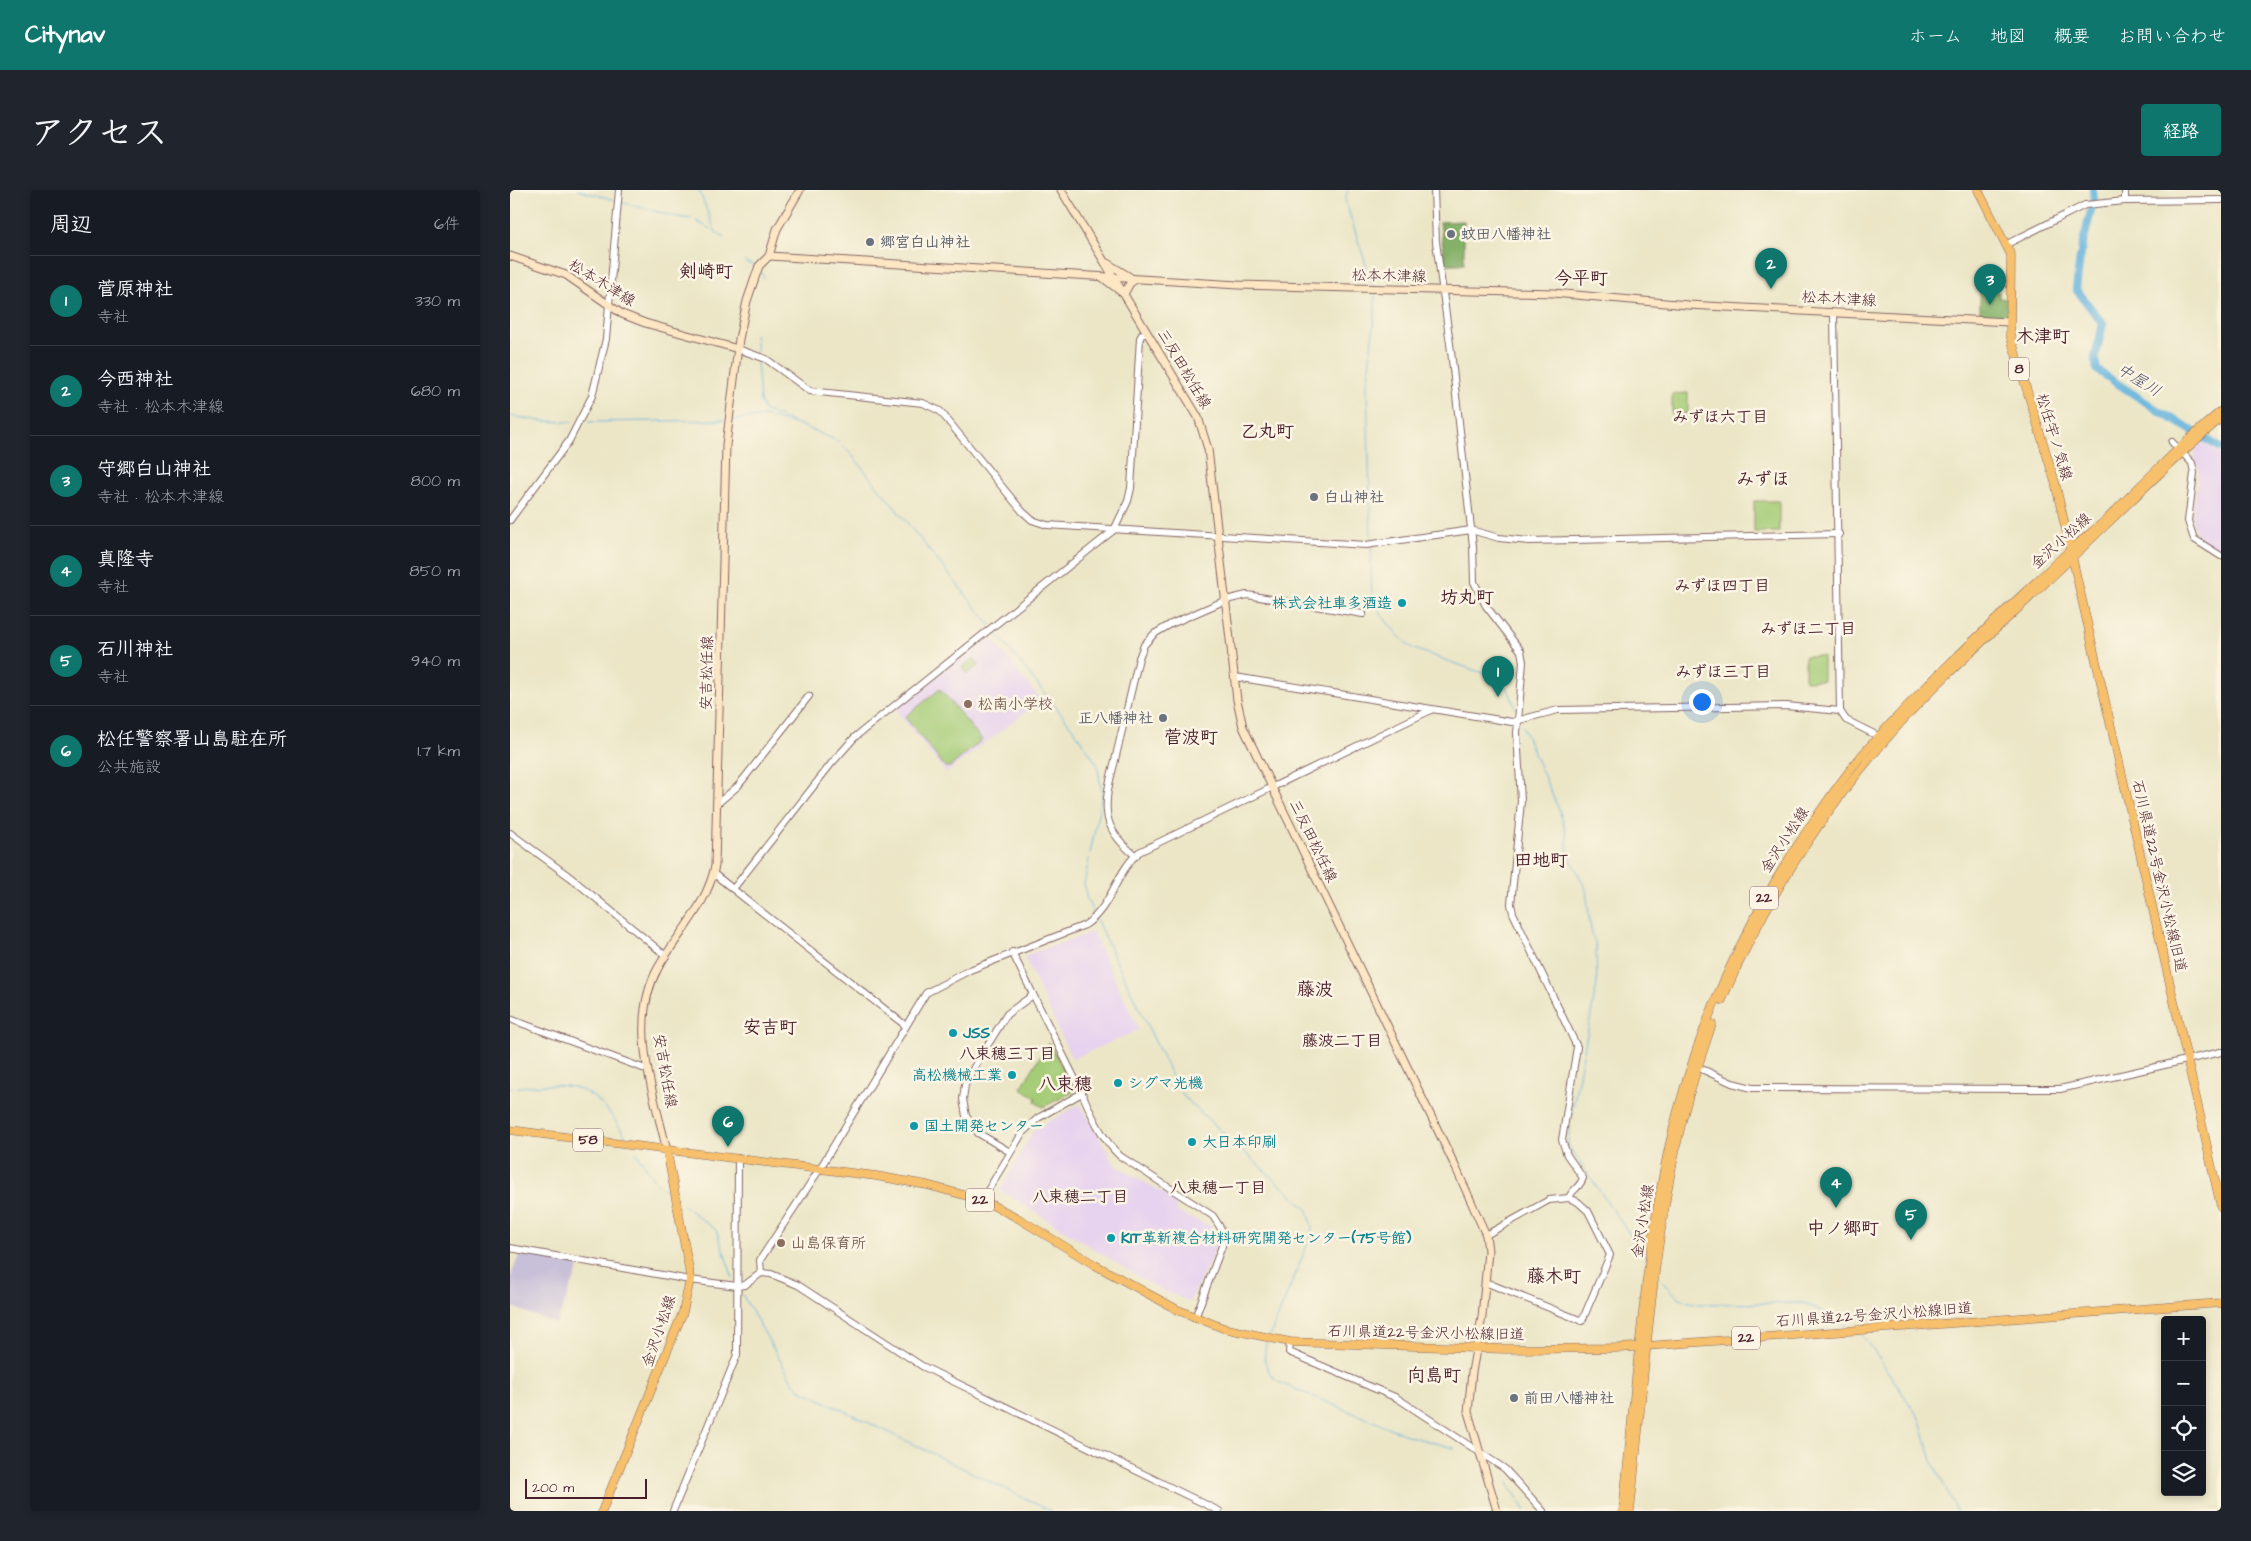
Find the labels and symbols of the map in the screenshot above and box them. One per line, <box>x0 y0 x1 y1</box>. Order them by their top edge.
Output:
place label: 蚊田八幡神社 <box>1461 224 1551 245</box>
marker: 蚊田八幡神社 <box>1445 228 1457 240</box>
place label: 郷宮白山神社 <box>880 232 970 253</box>
marker: 郷宮白山神社 <box>864 236 876 248</box>
pin: 2 <box>1755 248 1787 289</box>
street label: 松本木津線 <box>565 254 639 312</box>
district label: 剣崎町 <box>679 259 733 284</box>
pin: 3 <box>1974 264 2006 305</box>
street label: 松本木津線 <box>1351 265 1427 287</box>
district label: 今平町 <box>1554 266 1608 291</box>
street label: 松本木津線 <box>1801 287 1877 311</box>
district label: 木津町 <box>2016 324 2070 349</box>
street label: 三反田松任線 <box>1152 325 1216 413</box>
road number: 8 <box>2009 358 2029 380</box>
water label: 中屋川 <box>2113 358 2165 402</box>
street label: 松任宇ノ気線 <box>2031 391 2077 483</box>
district label: みずほ六丁目 <box>1672 406 1768 428</box>
district label: 乙丸町 <box>1240 419 1294 444</box>
district label: みずほ <box>1736 467 1790 492</box>
place label: 白山神社 <box>1324 487 1384 508</box>
marker: 白山神社 <box>1308 491 1320 503</box>
street label: 金沢小松線 <box>2026 508 2096 574</box>
district label: みずほ四丁目 <box>1674 575 1770 597</box>
district label: 坊丸町 <box>1440 585 1494 610</box>
place label: 株式会社車多酒造 <box>1272 593 1392 614</box>
marker: 株式会社車多酒造 <box>1396 597 1408 609</box>
district label: みずほ二丁目 <box>1760 618 1856 640</box>
street label: 安吉松任線 <box>696 635 718 711</box>
pin: 1 <box>1482 656 1514 697</box>
district label: みずほ三丁目 <box>1675 661 1771 683</box>
your location <box>1689 689 1715 715</box>
place label: 松南小学校 <box>978 694 1053 715</box>
marker: 松南小学校 <box>962 698 974 710</box>
place label: 正八幡神社 <box>1078 708 1153 729</box>
marker: 正八幡神社 <box>1157 712 1169 724</box>
district label: 菅波町 <box>1164 725 1218 750</box>
street label: 石川県道22号金沢小松線旧道 <box>2127 778 2191 974</box>
street label: 三反田松任線 <box>1284 796 1342 886</box>
street label: 金沢小松線 <box>1756 803 1814 877</box>
district label: 田地町 <box>1514 848 1568 873</box>
road number: 22 <box>1750 886 1778 910</box>
district label: 藤波 <box>1297 977 1333 1002</box>
district label: 安吉町 <box>743 1015 797 1040</box>
place label: JSS <box>962 1023 991 1044</box>
marker: JSS <box>947 1027 959 1039</box>
district label: 藤波二丁目 <box>1302 1030 1382 1052</box>
street label: 安吉松任線 <box>648 1032 682 1110</box>
district label: 八束穂三丁目 <box>959 1043 1055 1065</box>
place label: 高松機械工業 <box>912 1065 1002 1086</box>
marker: 高松機械工業 <box>1006 1069 1018 1081</box>
district label: 八束穂 <box>1038 1072 1092 1097</box>
place label: シグマ光機 <box>1128 1073 1203 1094</box>
marker: シグマ光機 <box>1112 1077 1124 1089</box>
pin: 6 <box>712 1106 744 1147</box>
place label: 国土開発センター <box>924 1116 1044 1137</box>
marker: 国土開発センター <box>908 1120 920 1132</box>
road number: 58 <box>573 1128 603 1152</box>
place label: 大日本印刷 <box>1202 1132 1277 1153</box>
marker: 大日本印刷 <box>1186 1136 1198 1148</box>
pin: 4 <box>1820 1167 1852 1208</box>
district label: 八束穂一丁目 <box>1170 1177 1266 1199</box>
street label: 金沢小松線 <box>1627 1182 1659 1260</box>
district label: 八束穂二丁目 <box>1032 1186 1128 1208</box>
road number: 22 <box>966 1188 994 1212</box>
pin: 5 <box>1895 1199 1927 1240</box>
district label: 中ノ郷町 <box>1807 1216 1879 1241</box>
place label: KIT革新複合材料研究開発センター(75号館) <box>1121 1228 1412 1249</box>
marker: KIT革新複合材料研究開発センター(75号館) <box>1105 1232 1117 1244</box>
place label: 山島保育所 <box>791 1233 866 1254</box>
marker: 山島保育所 <box>775 1237 787 1249</box>
district label: 藤木町 <box>1527 1264 1581 1289</box>
street label: 金沢小松線 <box>637 1292 681 1370</box>
street label: 石川県道22号金沢小松線旧道 <box>1775 1298 1973 1332</box>
street label: 石川県道22号金沢小松線旧道 <box>1327 1321 1525 1345</box>
road number: 22 <box>1732 1326 1760 1350</box>
district label: 向島町 <box>1407 1363 1461 1388</box>
place label: 前田八幡神社 <box>1524 1388 1614 1409</box>
marker: 前田八幡神社 <box>1508 1392 1520 1404</box>
scale bar <box>525 1476 648 1499</box>

